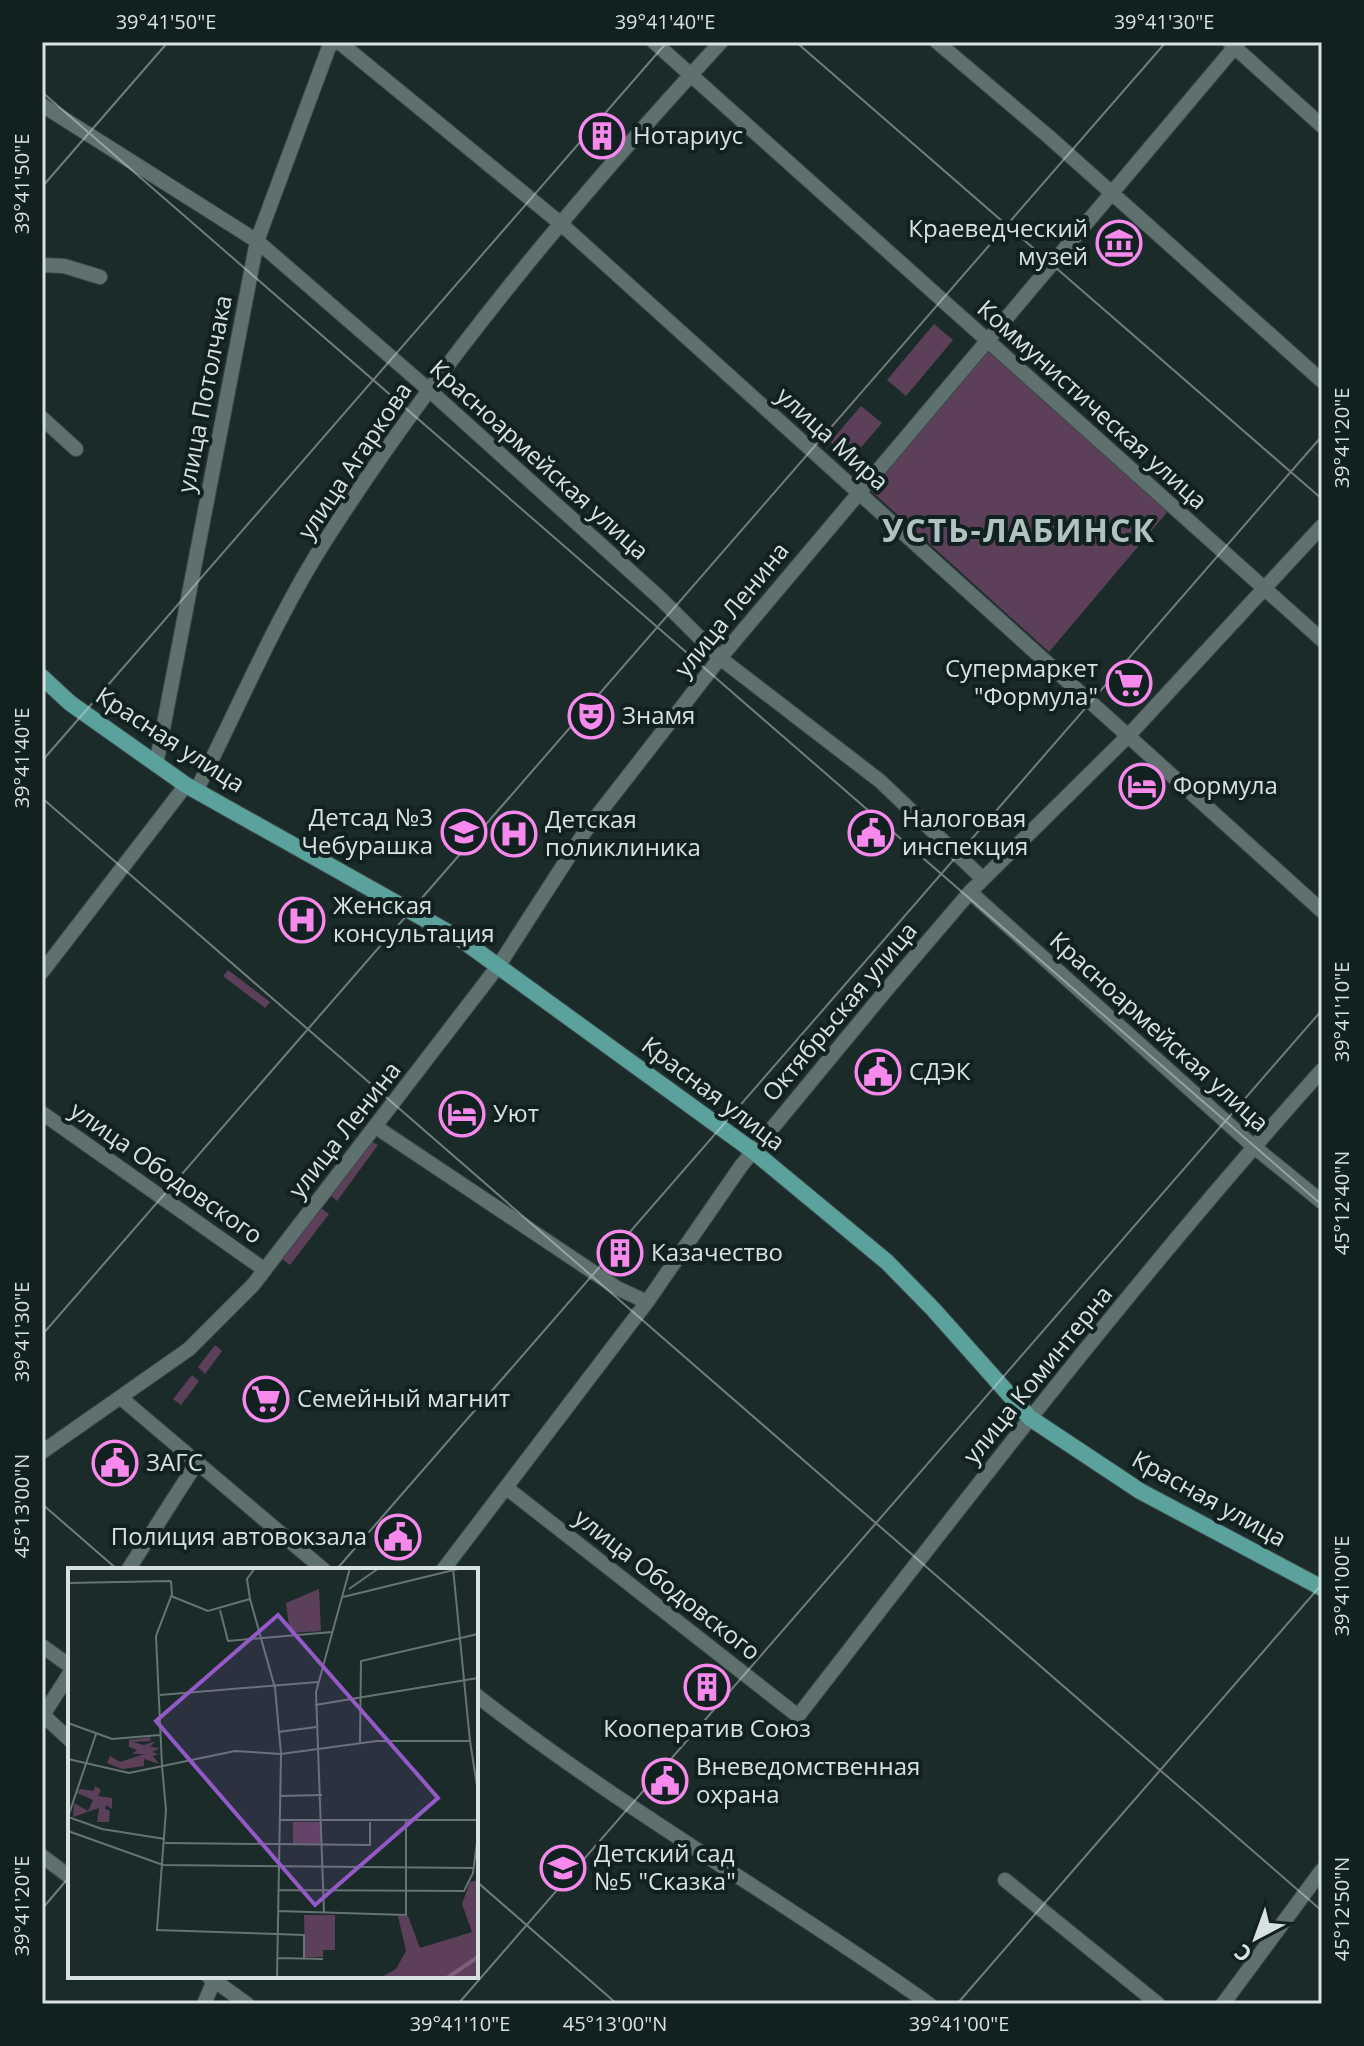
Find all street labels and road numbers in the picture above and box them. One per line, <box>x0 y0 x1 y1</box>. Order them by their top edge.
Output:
street label: улица Потолчака <box>168 292 239 495</box>
street label: Коммунистическая улица <box>971 292 1215 516</box>
street label: Красноармейская улица <box>423 352 657 566</box>
street label: улица Агаркова <box>289 375 419 545</box>
street label: улица Мира <box>770 379 896 497</box>
street label: улица Ленина <box>666 535 796 684</box>
street label: Красная улица <box>90 678 252 799</box>
street label: Октябрьская улица <box>754 914 924 1108</box>
street label: Красноармейская улица <box>1043 924 1277 1138</box>
street label: Красная улица <box>635 1028 792 1158</box>
street label: улица Ленина <box>280 1054 408 1204</box>
street label: улица Ободовского <box>64 1093 270 1251</box>
street label: улица Коминтерна <box>955 1278 1119 1470</box>
street label: Красная улица <box>1127 1442 1293 1554</box>
street label: улица Ободовского <box>568 1501 768 1667</box>

